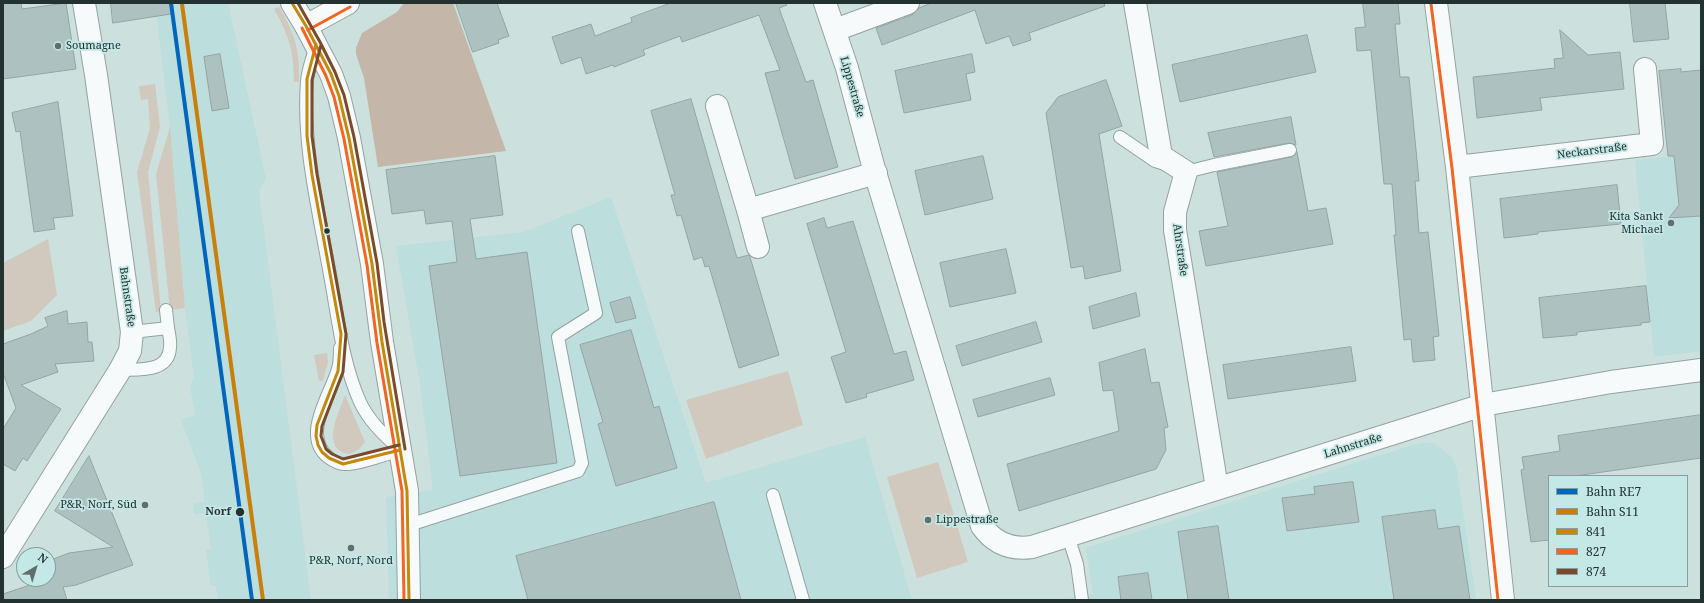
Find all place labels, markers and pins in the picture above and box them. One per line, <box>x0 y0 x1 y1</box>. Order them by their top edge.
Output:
place label: Soumagne <box>66 39 121 53</box>
marker: Soumagne <box>53 41 63 51</box>
place label: Kita Sankt Michael <box>1609 210 1663 236</box>
marker: Kita Sankt Michael <box>1666 218 1676 228</box>
unlabelled marker <box>322 226 332 236</box>
place label: P&R, Norf, Süd <box>60 498 137 512</box>
marker: P&R, Norf, Süd <box>140 500 150 510</box>
place label: Norf <box>205 505 231 519</box>
marker: Norf <box>234 506 246 518</box>
place label: Lippestraße <box>936 513 999 527</box>
marker: Lippestraße <box>923 515 933 525</box>
marker: P&R, Norf, Nord <box>346 543 356 553</box>
place label: P&R, Norf, Nord <box>309 554 393 568</box>

